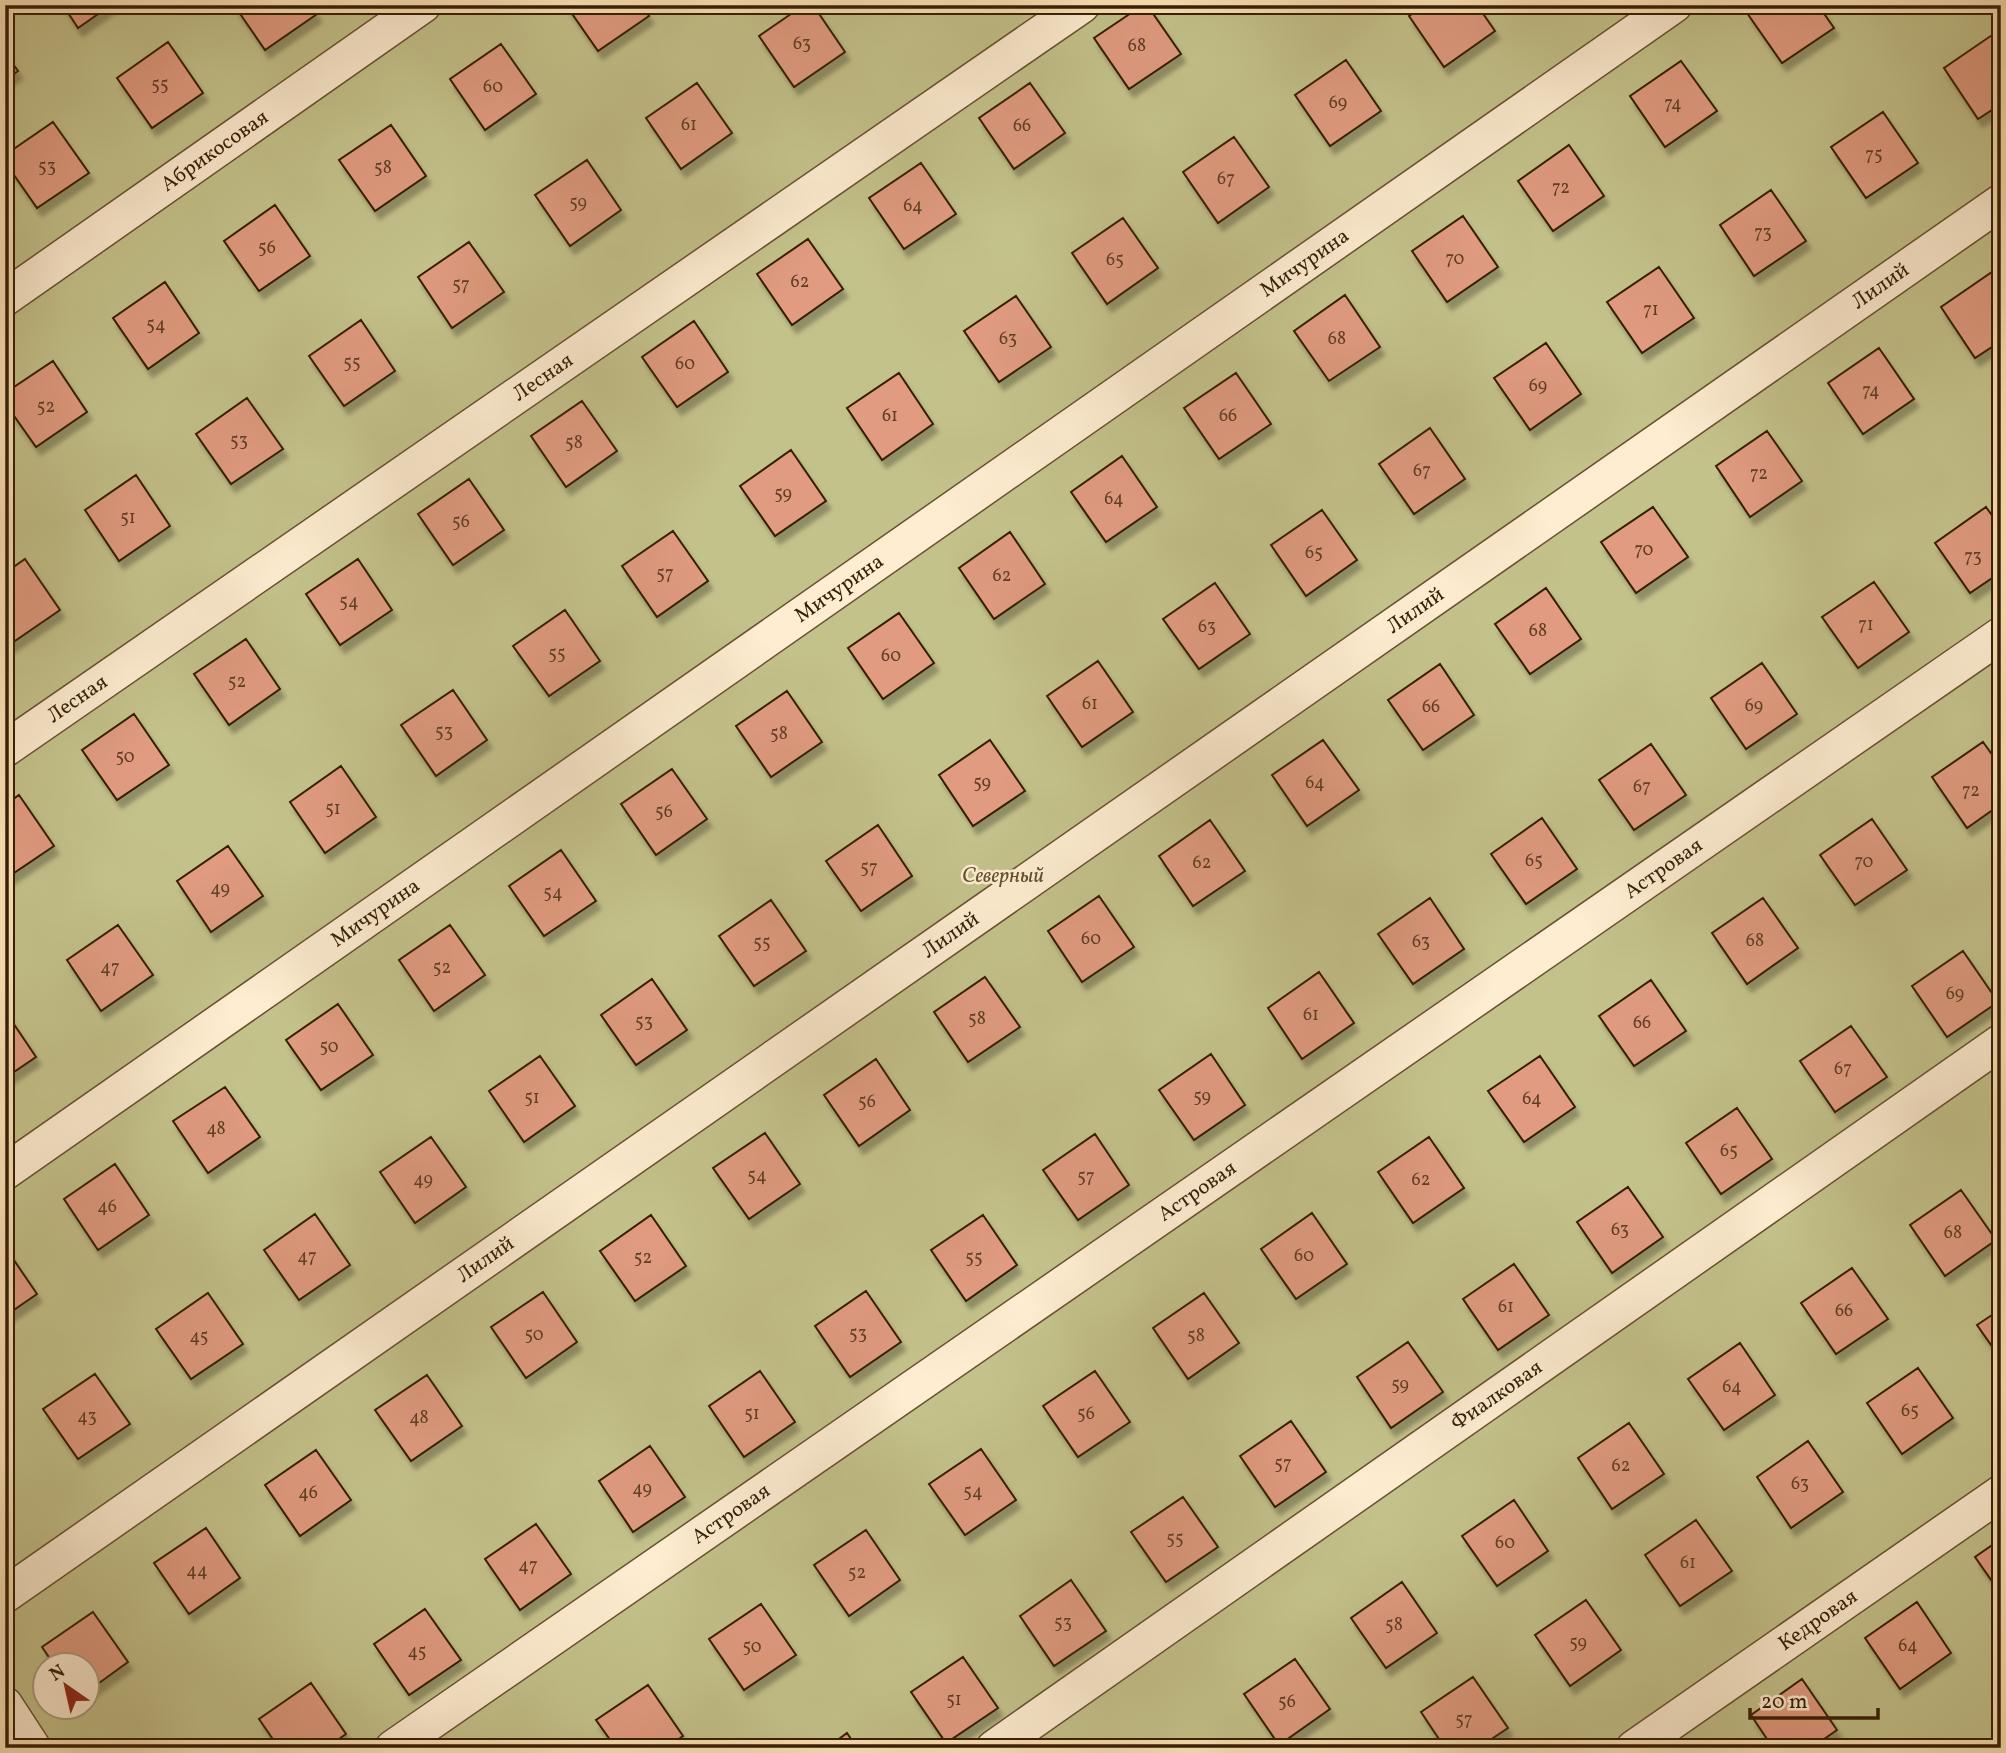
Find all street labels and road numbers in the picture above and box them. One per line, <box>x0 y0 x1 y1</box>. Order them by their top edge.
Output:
street label: Абрикосовая <box>155 103 274 199</box>
street label: Мичурина <box>1254 222 1355 305</box>
street label: Лилий <box>1846 256 1915 316</box>
street label: Лесная <box>507 346 579 408</box>
street label: Мичурина <box>789 547 890 630</box>
street label: Лилий <box>1381 580 1450 641</box>
street label: Лесная <box>41 668 114 730</box>
street label: Астровая <box>1618 831 1709 906</box>
street label: Мичурина <box>325 872 426 954</box>
street label: Лилий <box>916 905 985 965</box>
street label: Астровая <box>1152 1154 1242 1229</box>
street label: Лилий <box>451 1229 520 1290</box>
street label: Фиалковая <box>1445 1353 1548 1438</box>
street label: Астровая <box>686 1477 776 1552</box>
street label: Кедровая <box>1772 1582 1863 1658</box>

